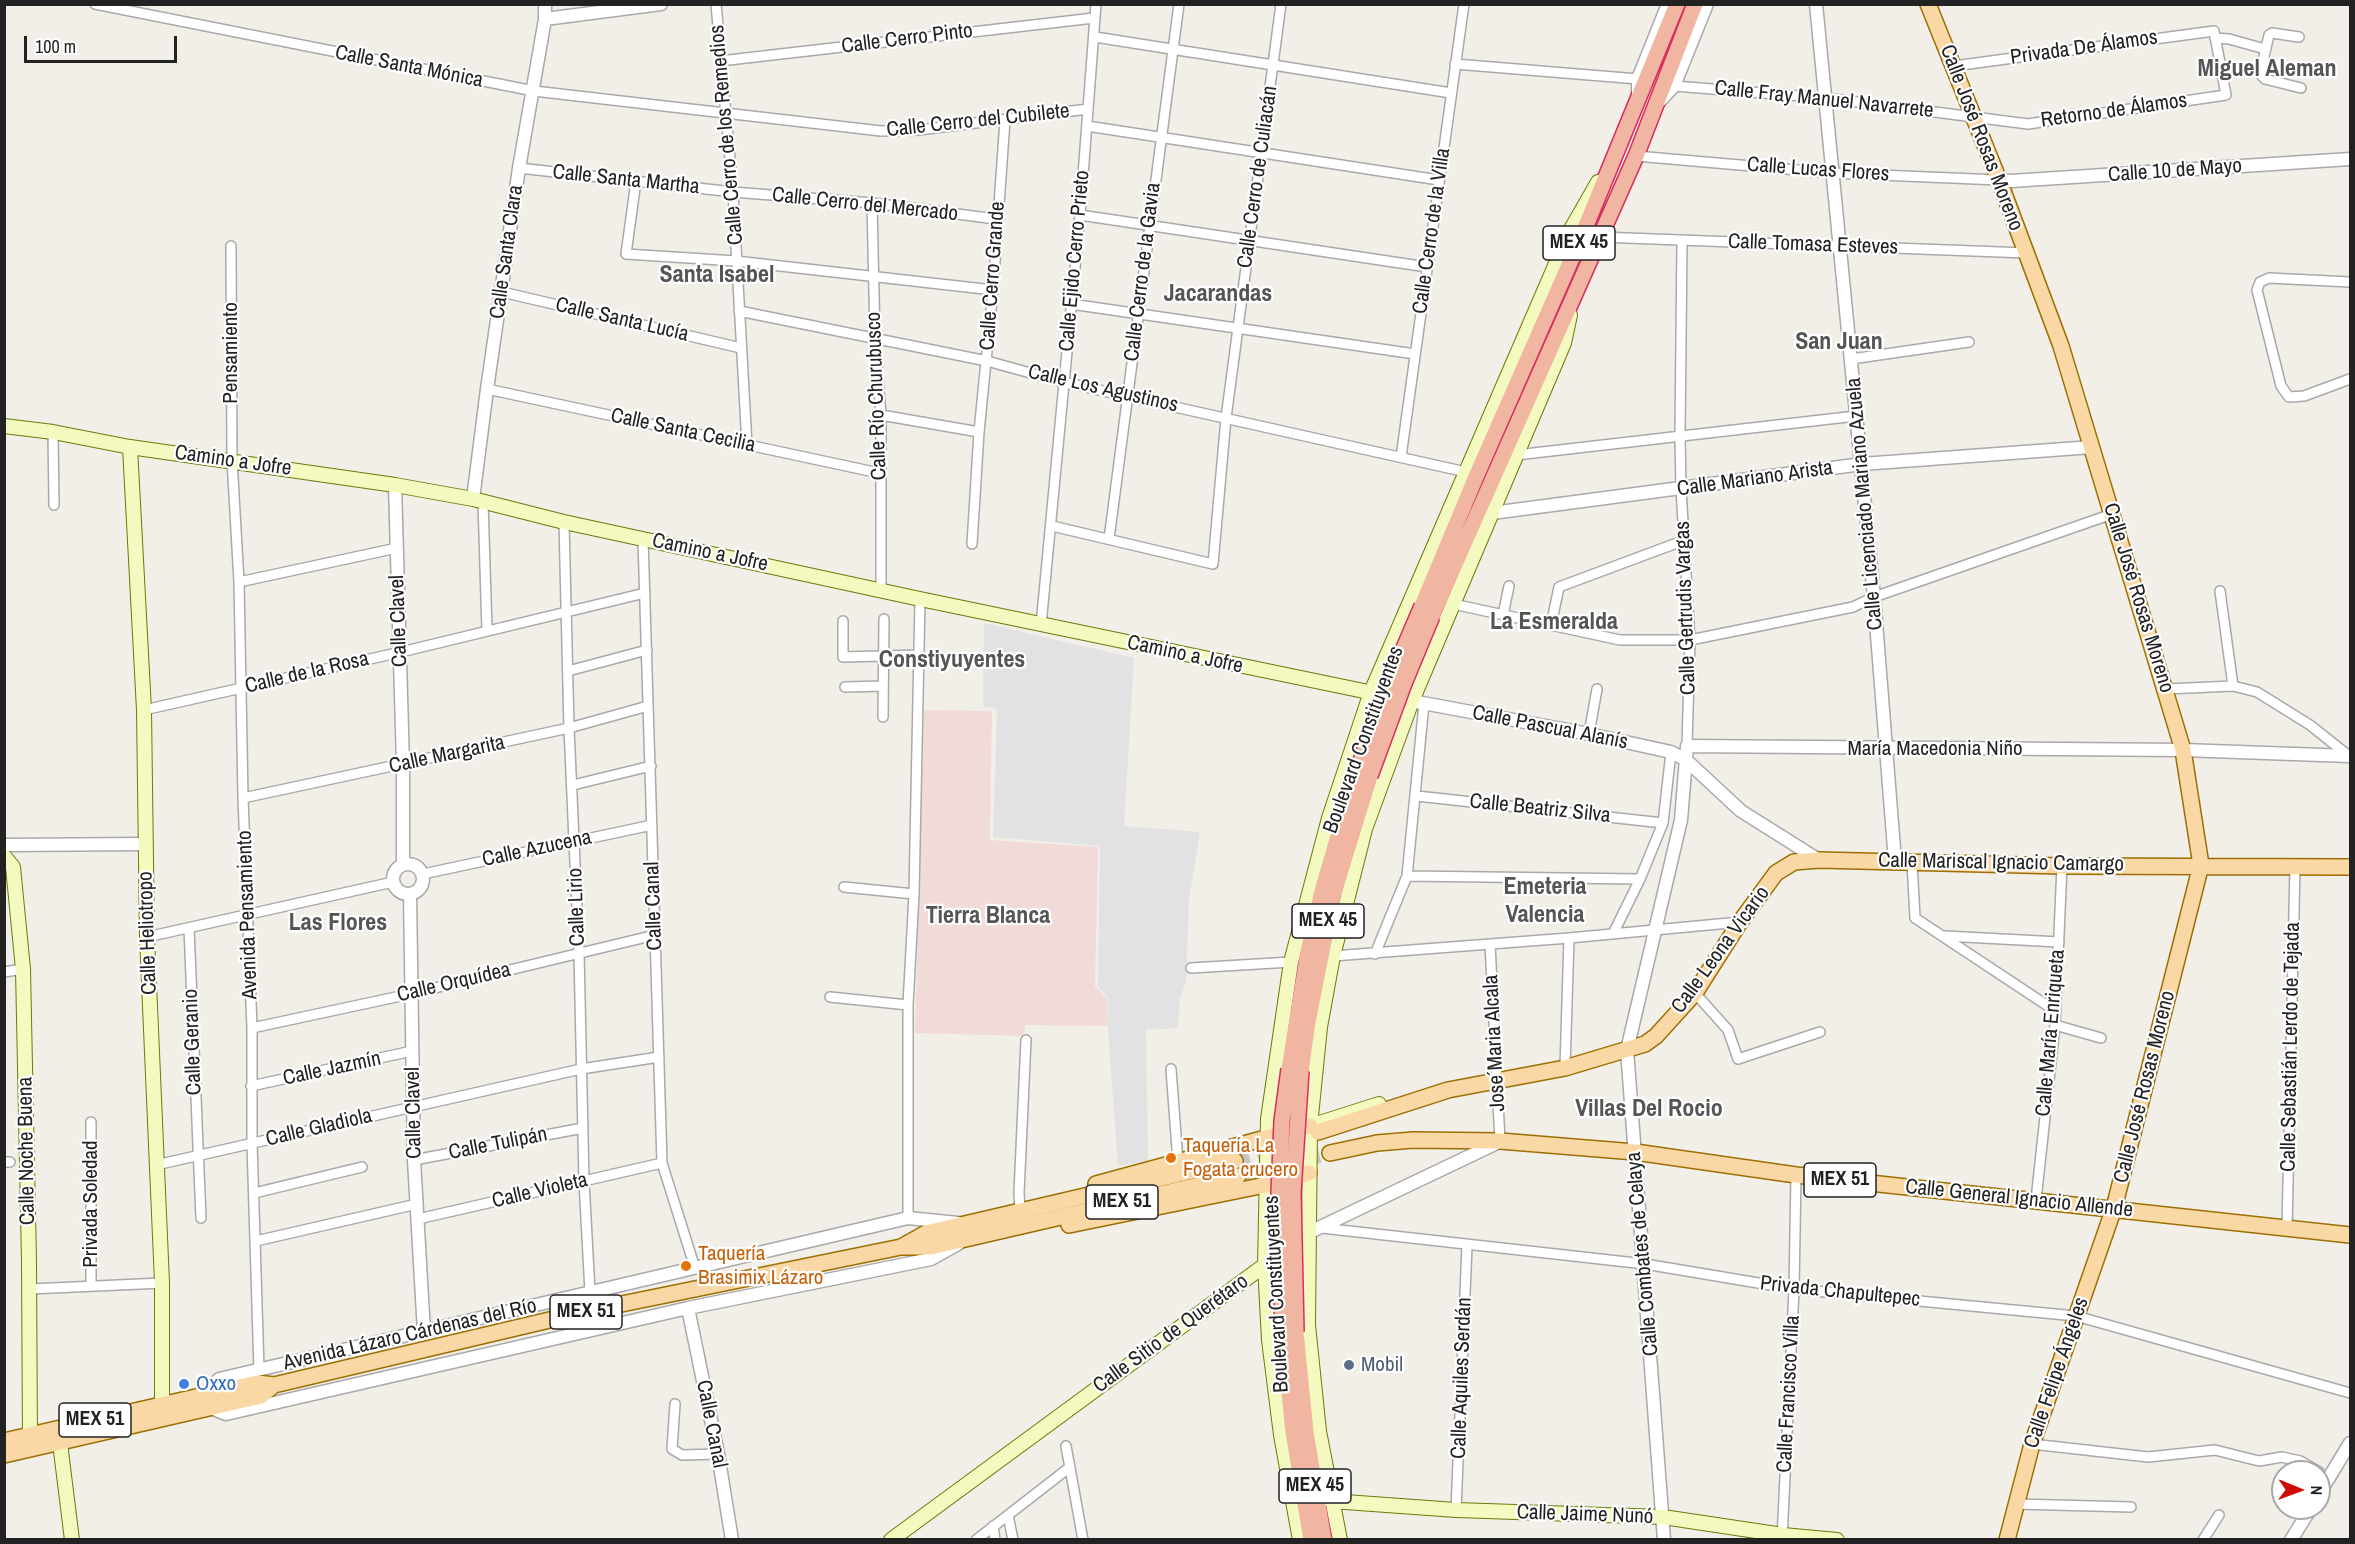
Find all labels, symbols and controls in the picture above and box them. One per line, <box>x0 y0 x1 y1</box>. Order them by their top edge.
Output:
street label: Calle Cerro Pinto <box>840 18 974 60</box>
scale bar <box>27 24 180 62</box>
street label: Calle Cerro de los Remedios <box>705 24 749 246</box>
street label: Privada De Álamos <box>2009 25 2159 71</box>
text: 100 m <box>35 34 76 59</box>
street label: Calle Santa Mónica <box>333 40 485 94</box>
street label: Calle José Rosas Moreno <box>1934 41 2028 235</box>
district label: Miguel Aleman <box>2198 56 2336 84</box>
street label: Calle Fray Manuel Navarrete <box>1713 76 1935 124</box>
street label: Calle Cerro de Culiacán <box>1233 84 1283 270</box>
street label: Retorno de Álamos <box>2039 88 2189 134</box>
street label: Calle Cerro del Cubilete <box>885 99 1071 143</box>
street label: Calle Cerro de la Villa <box>1408 146 1456 316</box>
street label: Calle Lucas Flores <box>1746 152 1890 188</box>
street label: Calle 10 de Mayo <box>2107 154 2243 188</box>
street label: Calle Santa Martha <box>551 160 701 200</box>
street label: Calle Ejido Cerro Prieto <box>1055 169 1095 353</box>
street label: Calle Cerro de la Gavia <box>1120 181 1166 363</box>
street label: Calle Santa Clara <box>485 183 529 321</box>
street label: Calle Cerro del Mercado <box>771 183 959 227</box>
street label: Calle Cerro Grande <box>975 201 1011 351</box>
road number: MEX 45 <box>1543 226 1615 260</box>
street label: Calle Tomasa Esteves <box>1727 229 1899 261</box>
district label: Santa Isabel <box>660 262 774 290</box>
district label: Jacarandas <box>1164 281 1272 309</box>
street label: Calle Santa Lucía <box>553 292 691 348</box>
street label: Pensamiento <box>218 302 244 404</box>
street label: Calle Río Churubusco <box>861 311 893 481</box>
district label: San Juan <box>1795 329 1883 357</box>
street label: Calle Los Agustinos <box>1026 359 1180 419</box>
street label: Calle Licenciado Mariano Azuela <box>1841 377 1889 631</box>
street label: Calle Santa Cecilia <box>608 403 758 459</box>
street label: Camino a Jofre <box>173 440 293 482</box>
street label: Calle Mariano Arista <box>1676 456 1834 502</box>
street label: Calle José Rosas Moreno <box>2097 500 2179 696</box>
street label: Calle Gertrudis Vargas <box>1670 521 1702 695</box>
street label: Camino a Jofre <box>650 528 770 578</box>
street label: Calle Clavel <box>385 575 413 667</box>
district label: La Esmeralda <box>1490 609 1618 637</box>
street label: Camino a Jofre <box>1125 630 1245 680</box>
street label: Boulevard Constituyentes <box>1318 643 1410 837</box>
street label: Calle de la Rosa <box>243 647 371 699</box>
district label: Constiyuyentes <box>879 647 1025 675</box>
street label: Calle Pascual Alanís <box>1470 701 1630 755</box>
street label: Calle Margarita <box>387 730 507 780</box>
street label: María Macedonia Niño <box>1847 736 2023 762</box>
street label: Calle Beatriz Silva <box>1468 789 1612 829</box>
street label: Calle Azucena <box>480 825 594 873</box>
street label: Avenida Pensamiento <box>232 830 264 1000</box>
street label: Calle Mariscal Ignacio Camargo <box>1878 848 2124 878</box>
street label: Calle Canal <box>640 861 668 951</box>
street label: Calle Lirio <box>563 867 591 947</box>
street label: Calle Heliotropo <box>133 871 163 995</box>
district label: Emeteria Valencia <box>1503 874 1587 930</box>
street label: Calle Leona Vicario <box>1666 882 1776 1018</box>
district label: Tierra Blanca <box>926 903 1050 931</box>
road number: MEX 45 <box>1292 904 1364 938</box>
district label: Las Flores <box>289 910 387 938</box>
street label: Calle Sebastián Lerdo de Tejada <box>2276 922 2306 1172</box>
street label: Calle María Enriqueta <box>2031 948 2071 1118</box>
street label: Calle Orquídea <box>395 958 513 1008</box>
street label: Jose´ Maria Alcala <box>1479 974 1511 1112</box>
street label: Calle Geranio <box>179 988 207 1096</box>
street label: Calle José Rosas Moreno <box>2109 988 2181 1186</box>
street label: Calle Jazmín <box>281 1046 383 1092</box>
street label: Calle Clavel <box>401 1067 427 1159</box>
street label: Calle Noche Buena <box>13 1077 41 1225</box>
district label: Villas Del Rocio <box>1575 1096 1723 1124</box>
street label: Calle Gladiola <box>263 1104 375 1152</box>
street label: Calle Tulipán <box>447 1122 549 1166</box>
place label: Taquería La Fogata crucero <box>1183 1133 1298 1183</box>
street label: Privada Soledad <box>78 1140 104 1268</box>
marker: Taquería La Fogata crucero <box>1164 1151 1178 1165</box>
street label: Calle Combates de Celaya <box>1622 1151 1664 1357</box>
road number: MEX 51 <box>1804 1163 1876 1197</box>
street label: Calle Violeta <box>490 1168 590 1214</box>
street label: Calle General Ignacio Allende <box>1904 1175 2134 1223</box>
road number: MEX 51 <box>1086 1185 1158 1219</box>
street label: Boulevard Constituyentes <box>1259 1195 1295 1393</box>
place label: Taquería Brasimix Lázaro <box>698 1241 823 1291</box>
marker: Taquería Brasimix Lázaro <box>679 1259 693 1273</box>
street label: Calle Sitio de Querétaro <box>1088 1269 1254 1399</box>
street label: Privada Chapultepec <box>1759 1271 1921 1313</box>
street label: Avenida Lázaro Cárdenas del Río <box>281 1294 539 1376</box>
street label: Calle Felipe Ángeles <box>2019 1294 2095 1452</box>
road number: MEX 51 <box>550 1295 622 1329</box>
street label: Calle Aquiles Serdán <box>1447 1297 1477 1459</box>
street label: Calle Francisco Villa <box>1772 1315 1806 1473</box>
place label: Mobil <box>1361 1352 1403 1378</box>
marker: Mobil <box>1342 1358 1356 1372</box>
place label: Oxxo <box>196 1371 236 1397</box>
marker: Oxxo <box>177 1377 191 1391</box>
street label: Calle Canal <box>690 1378 732 1470</box>
road number: MEX 51 <box>59 1403 131 1437</box>
north arrow <box>2271 1460 2331 1520</box>
road number: MEX 45 <box>1279 1469 1351 1503</box>
text: N <box>2306 1485 2328 1495</box>
street label: Calle Jaime Nunó <box>1516 1500 1654 1530</box>

